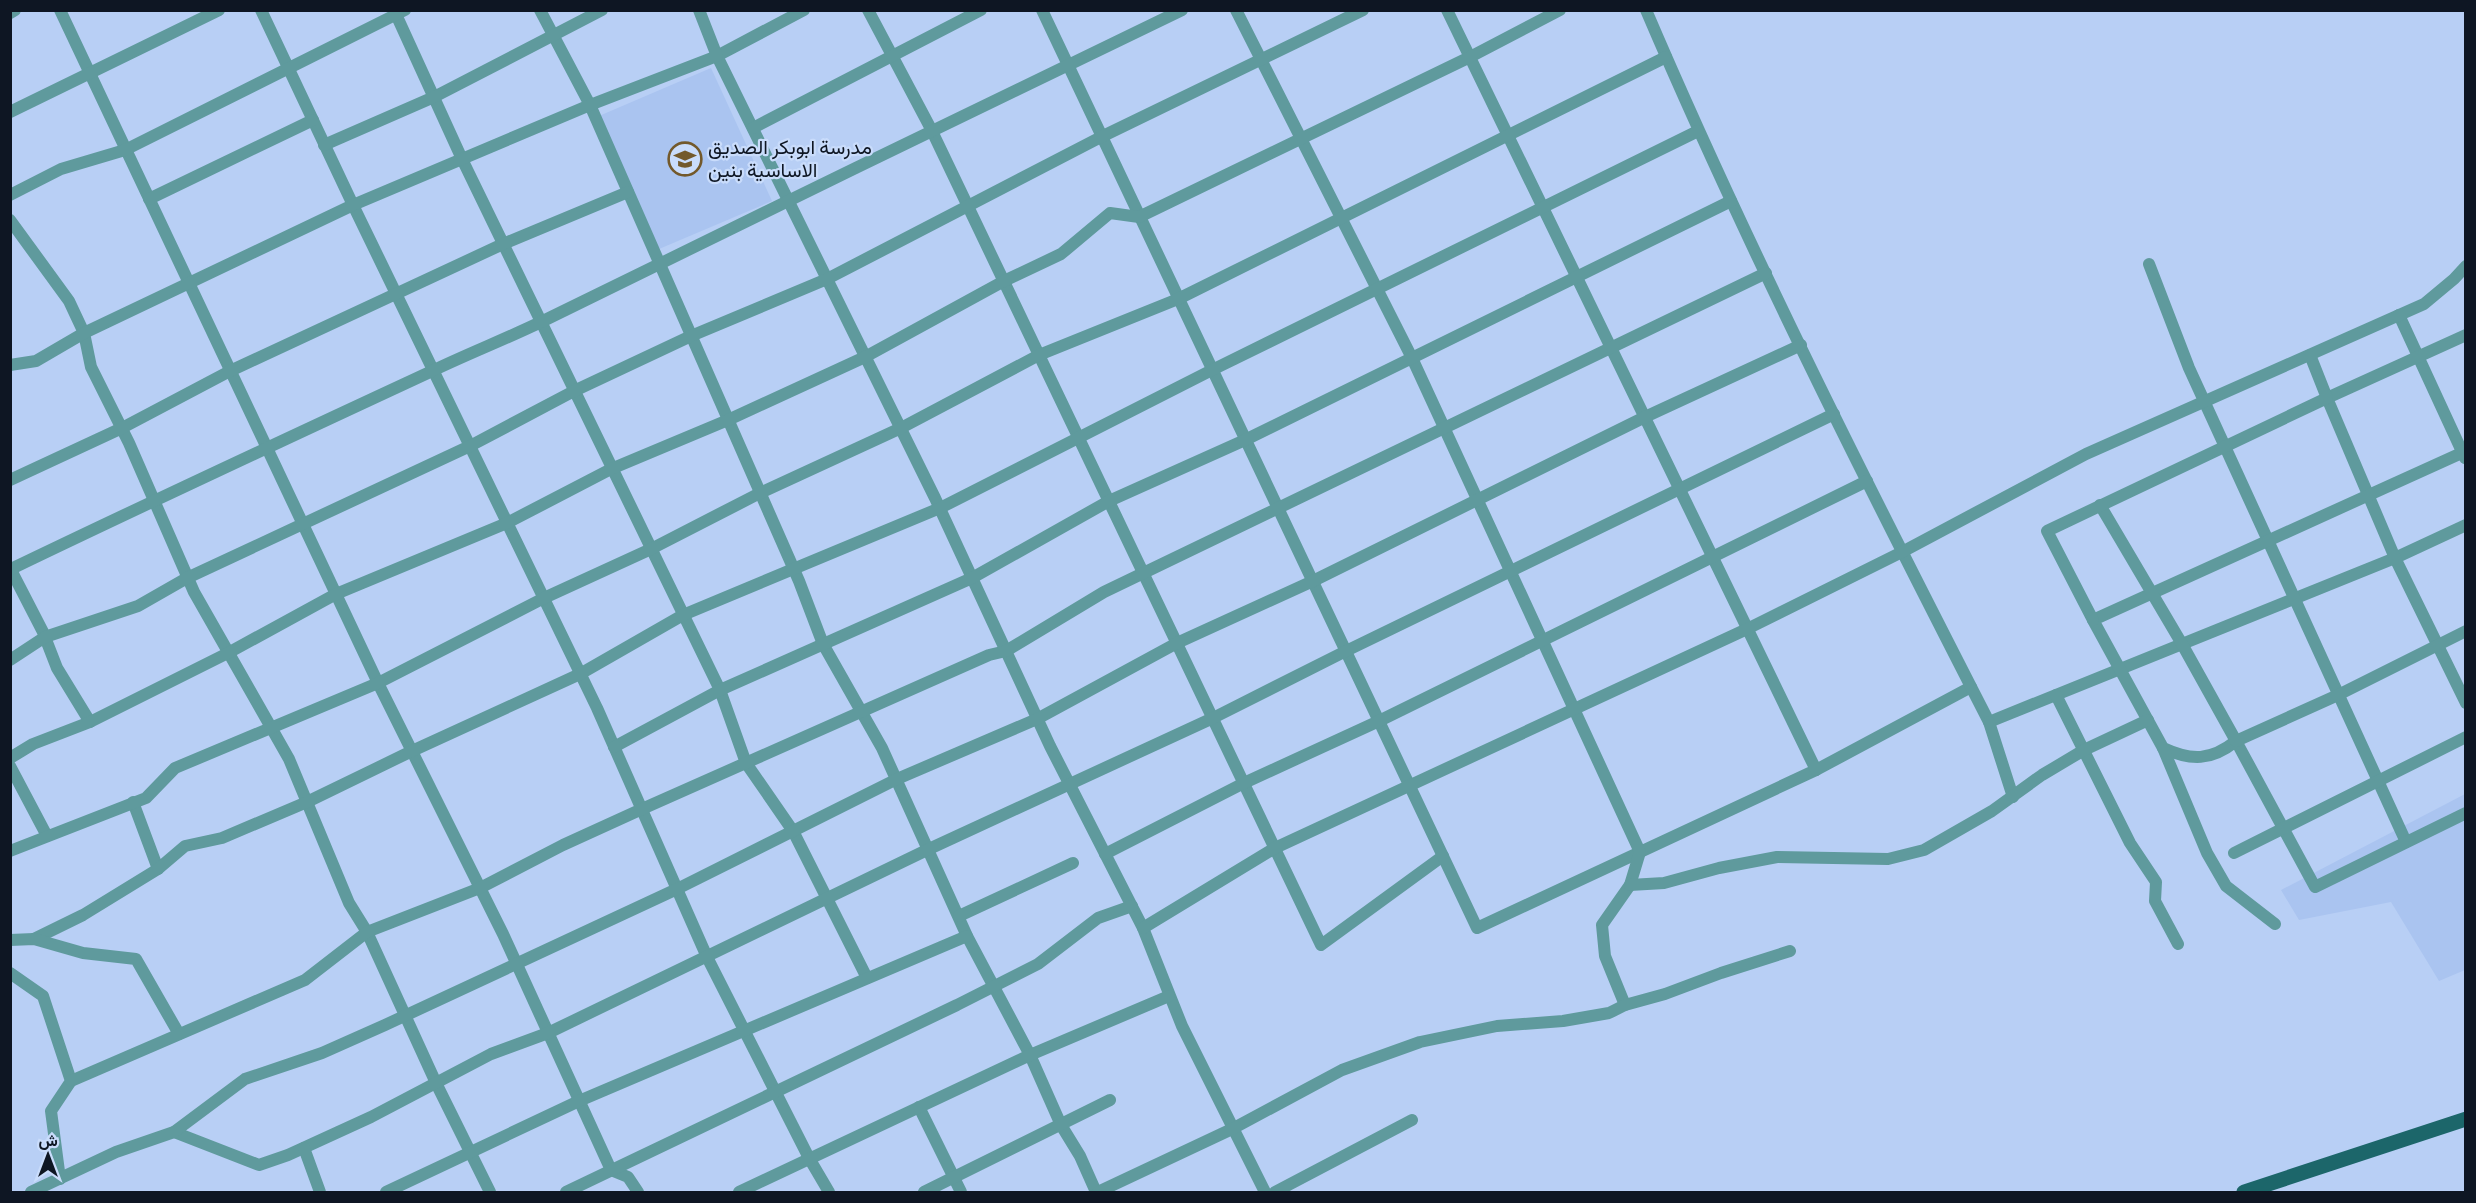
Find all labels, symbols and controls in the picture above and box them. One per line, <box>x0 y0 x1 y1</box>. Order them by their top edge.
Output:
place label: مدرسة ابوبكر الصديق الاساسية بنين <box>708 134 872 185</box>
school or university icon: مدرسة ابوبكر الصديق الاساسية بنين <box>667 141 703 177</box>
north arrow <box>18 1125 78 1185</box>
text: ش <box>38 1130 58 1152</box>

